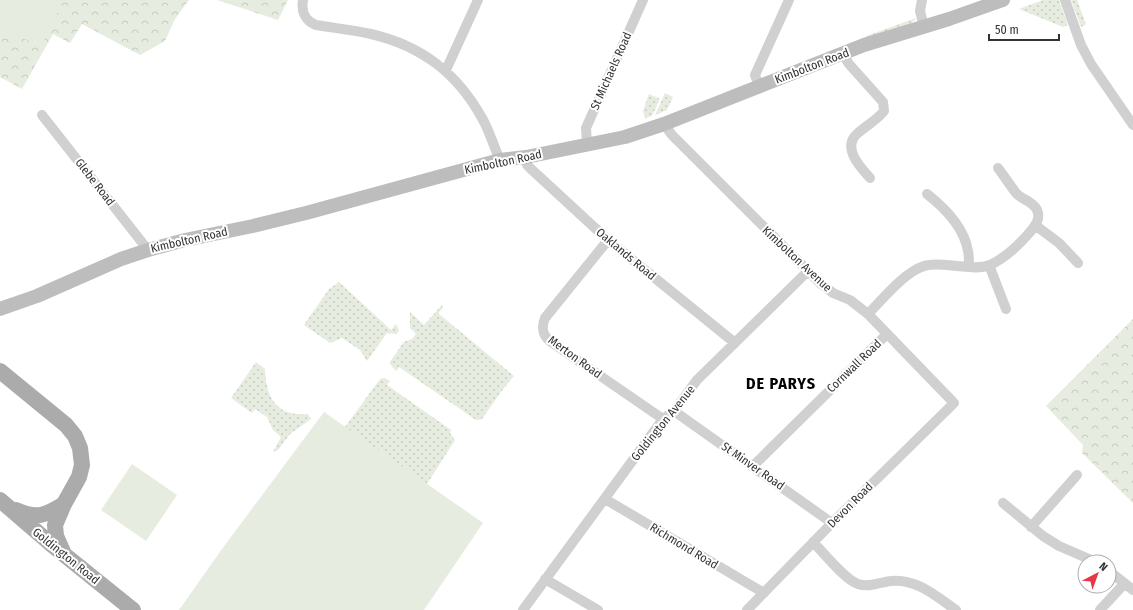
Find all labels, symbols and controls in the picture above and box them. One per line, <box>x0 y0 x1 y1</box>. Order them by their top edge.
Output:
scale bar <box>989 16 1059 42</box>
text: 50 m <box>995 23 1019 37</box>
street label: St Michaels Road <box>588 30 634 112</box>
street label: Kimbolton Road <box>773 45 851 87</box>
street label: Kimbolton Road <box>463 147 543 177</box>
street label: Glebe Road <box>72 156 118 208</box>
street label: Kimbolton Avenue <box>759 223 835 295</box>
street label: Kimbolton Road <box>149 224 229 256</box>
street label: Oaklands Road <box>593 225 659 283</box>
street label: Merton Road <box>546 333 604 381</box>
street label: Cornwall Road <box>824 337 884 395</box>
district label: DE PARYS <box>746 374 816 393</box>
street label: Goldington Avenue <box>628 382 698 464</box>
street label: St Minver Road <box>719 439 787 493</box>
street label: Devon Road <box>824 479 876 531</box>
street label: Richmond Road <box>647 520 721 572</box>
street label: Goldington Road <box>30 525 102 587</box>
north arrow <box>1077 554 1117 594</box>
text: N <box>1096 560 1110 574</box>

